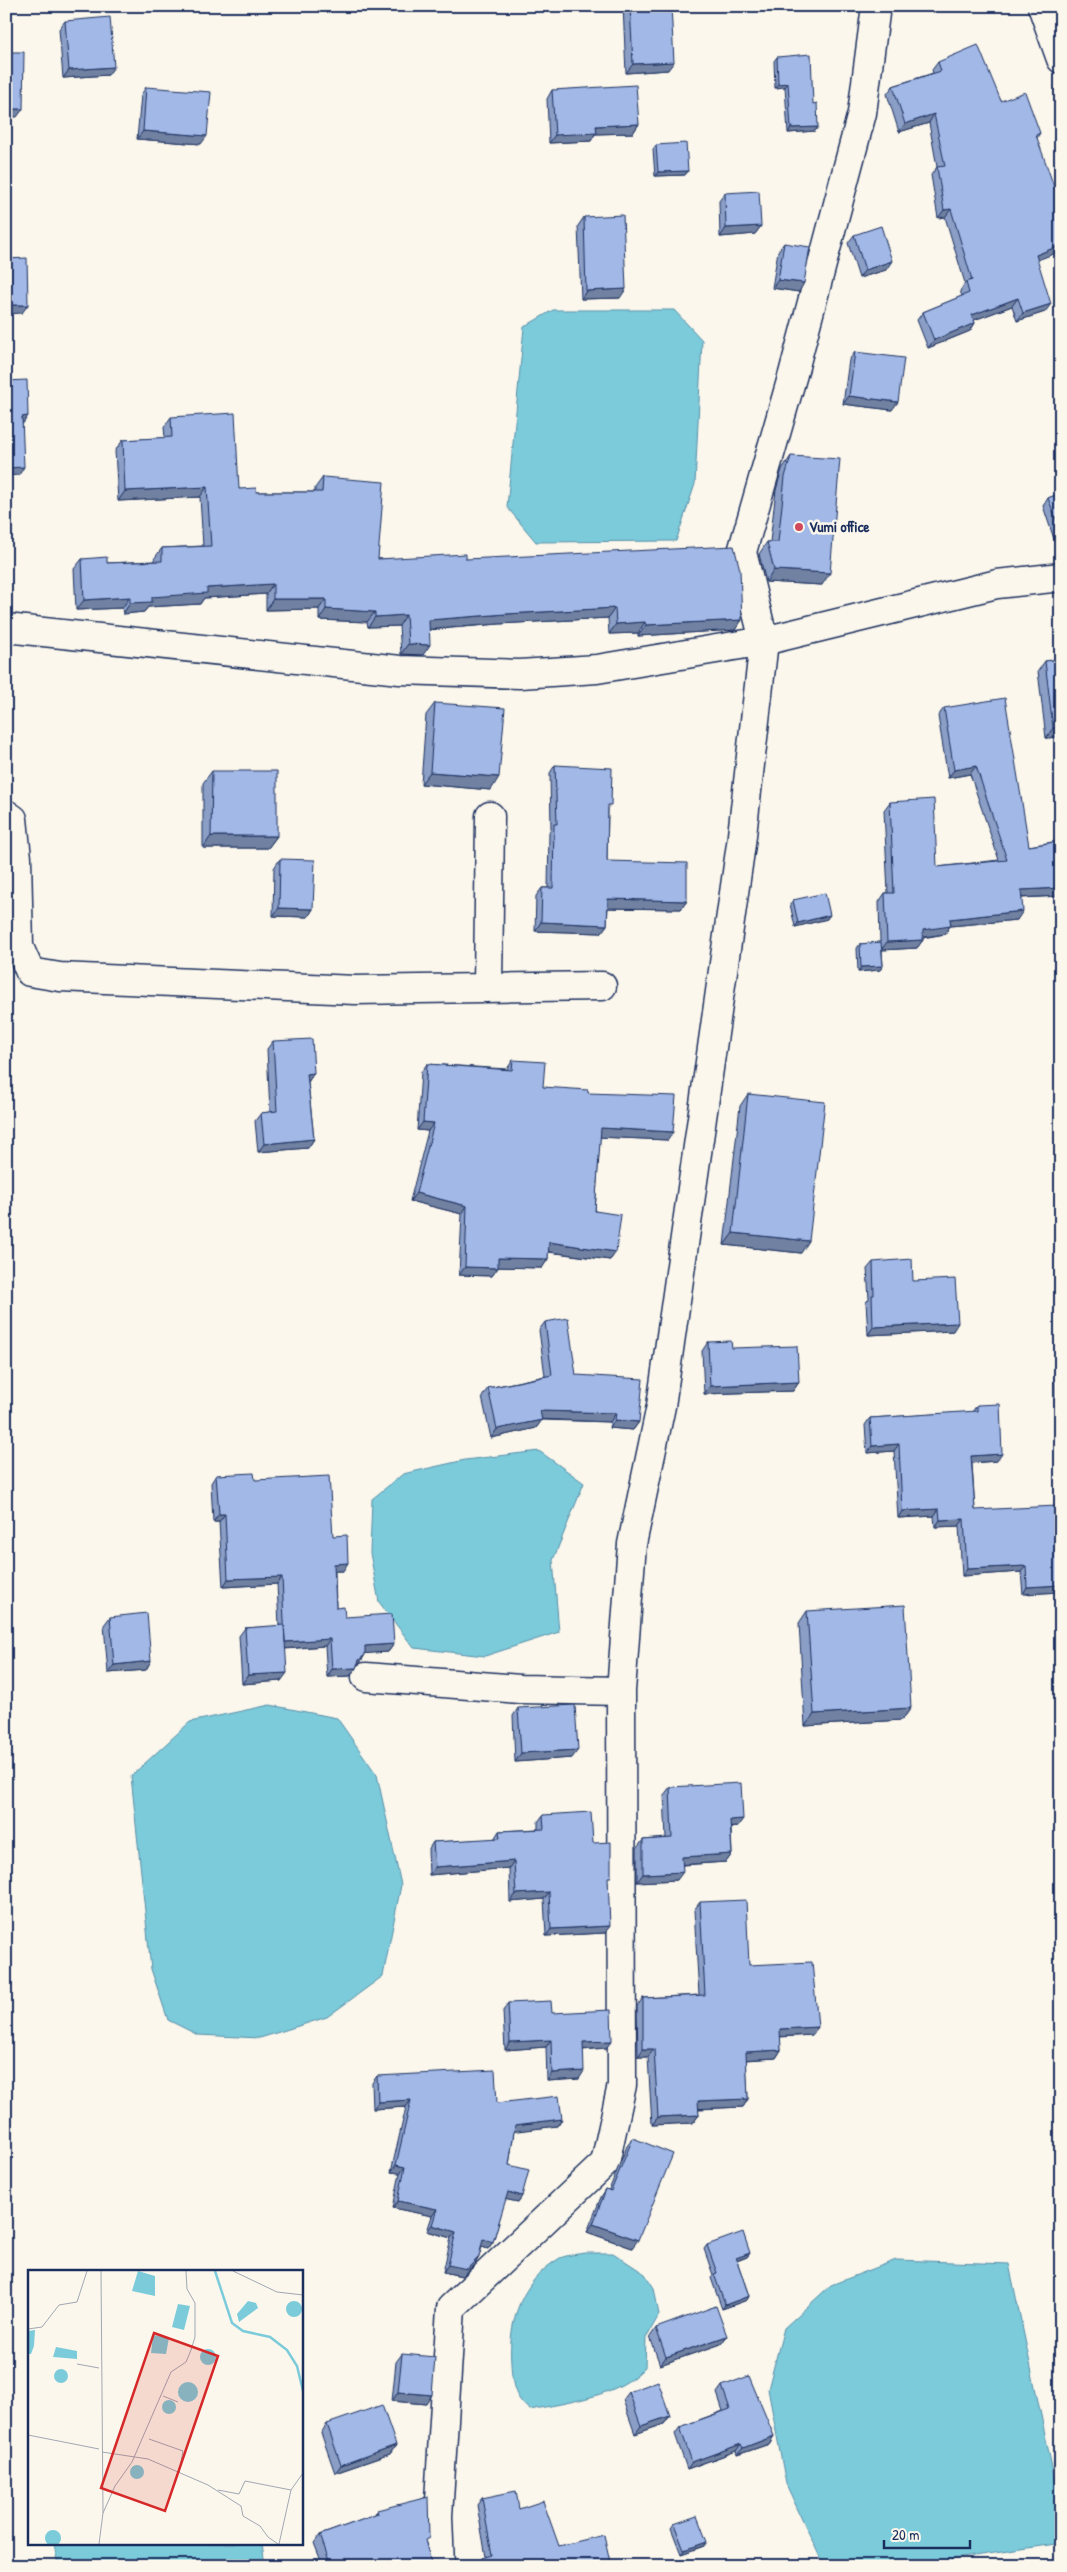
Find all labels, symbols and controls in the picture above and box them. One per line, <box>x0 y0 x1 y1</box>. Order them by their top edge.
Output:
place label: Vumi office <box>809 516 870 537</box>
marker: Vumi office <box>793 521 805 533</box>
inset map <box>28 2270 302 2544</box>
scale bar <box>884 2517 971 2549</box>
text: 20 m <box>892 2524 919 2545</box>

